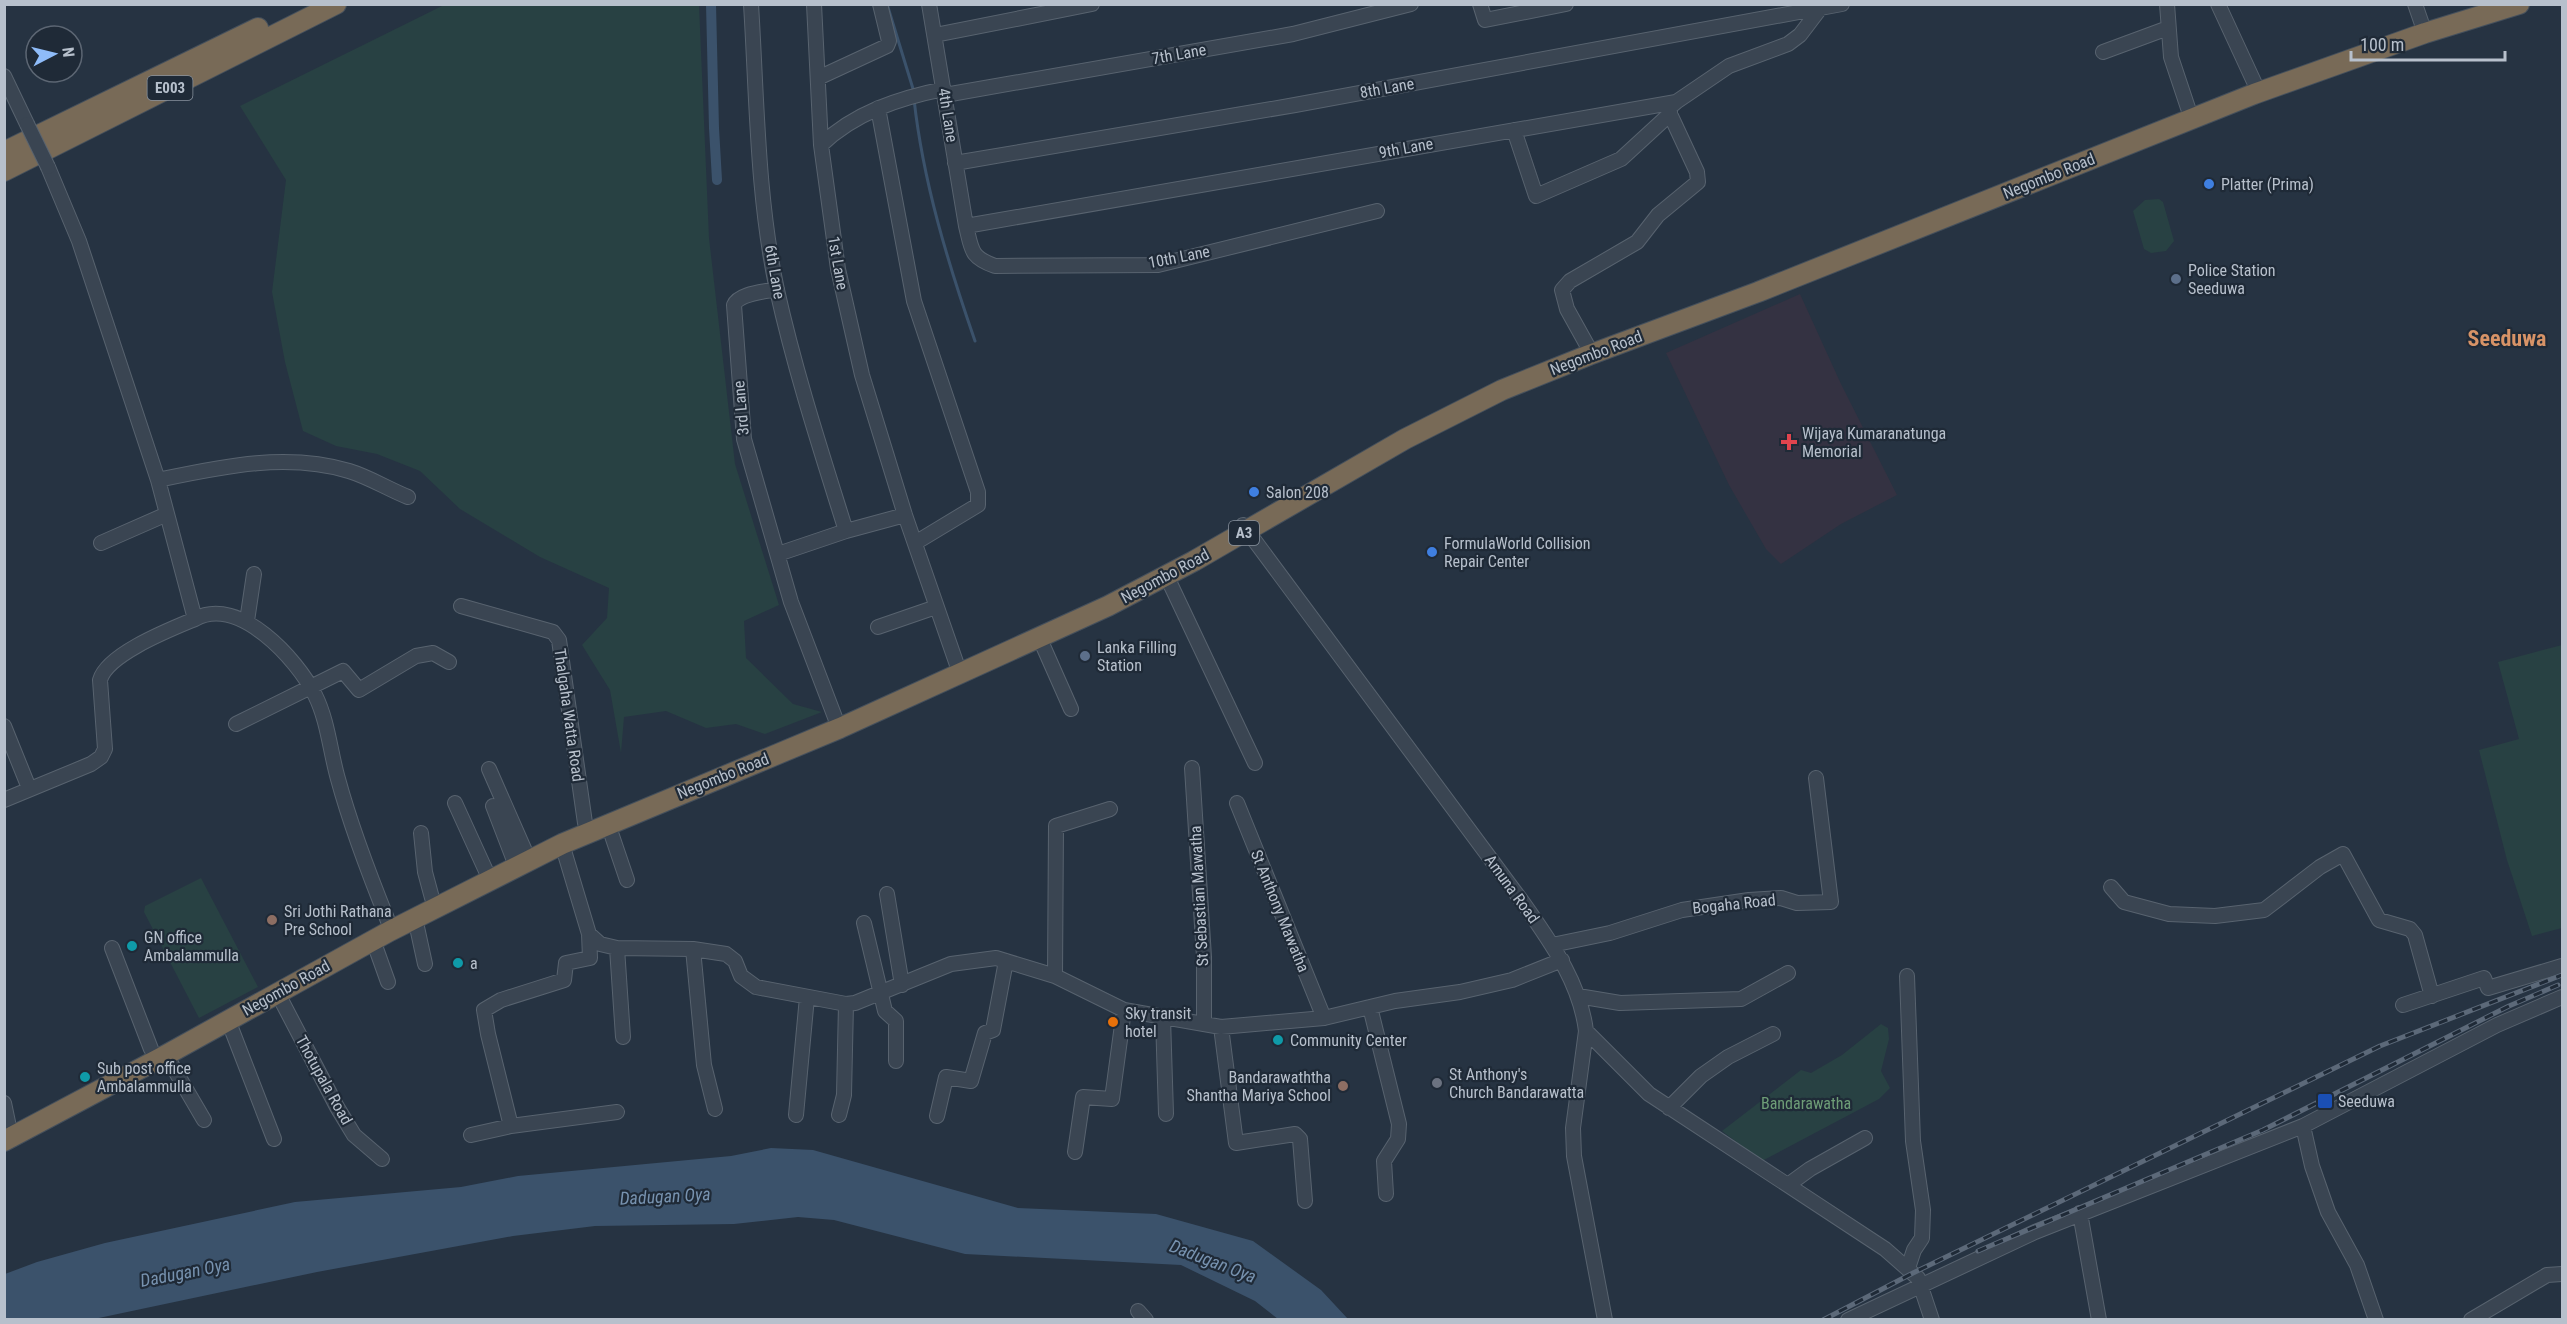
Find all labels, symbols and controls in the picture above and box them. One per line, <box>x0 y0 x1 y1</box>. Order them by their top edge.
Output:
north arrow <box>24 24 84 84</box>
scale bar <box>2351 24 2506 62</box>
text: 100 m <box>2360 34 2404 55</box>
street label: 7th Lane <box>1150 40 1208 68</box>
text: N <box>58 46 78 58</box>
street label: 8th Lane <box>1358 74 1416 102</box>
road number: E003 <box>148 76 192 100</box>
street label: 4th Lane <box>934 87 962 143</box>
street label: 9th Lane <box>1377 134 1435 162</box>
street label: Negombo Road <box>2000 149 2098 203</box>
place label: Platter (Prima) <box>2221 175 2314 194</box>
marker: Platter (Prima) <box>2202 177 2216 191</box>
street label: 1st Lane <box>824 235 852 291</box>
street label: 10th Lane <box>1147 242 1211 272</box>
street label: 6th Lane <box>761 243 789 301</box>
place label: Police Station Seeduwa <box>2188 261 2276 298</box>
marker: Police Station Seeduwa <box>2169 272 2183 286</box>
district label: Seeduwa <box>2468 326 2546 351</box>
street label: Negombo Road <box>1547 327 1645 379</box>
street label: 3rd Lane <box>729 380 753 436</box>
place label: Wijaya Kumaranatunga Memorial <box>1802 424 1946 461</box>
marker: Wijaya Kumaranatunga Memorial <box>1780 433 1798 451</box>
place label: Salon 208 <box>1266 483 1329 502</box>
marker: Salon 208 <box>1247 485 1261 499</box>
road number: A3 <box>1229 521 1259 545</box>
place label: FormulaWorld Collision Repair Center <box>1444 534 1591 571</box>
street label: Negombo Road <box>1118 545 1212 607</box>
marker: FormulaWorld Collision Repair Center <box>1425 545 1439 559</box>
place label: Lanka Filling Station <box>1097 638 1177 675</box>
street label: Thalgaha Watta Road <box>550 647 588 783</box>
marker: Lanka Filling Station <box>1078 649 1092 663</box>
street label: Negombo Road <box>674 749 772 803</box>
street label: St Sebastian Mawatha <box>1186 825 1212 967</box>
street label: St Anthony Mawatha <box>1247 847 1313 975</box>
street label: Amuna Road <box>1481 851 1543 927</box>
street label: Bogaha Road <box>1691 890 1777 918</box>
place label: Sri Jothi Rathana Pre School <box>284 902 392 939</box>
marker: Sri Jothi Rathana Pre School <box>265 913 279 927</box>
place label: GN office Ambalammulla <box>144 928 239 965</box>
marker: GN office Ambalammulla <box>125 939 139 953</box>
place label: a <box>470 954 478 973</box>
street label: Negombo Road <box>239 956 333 1020</box>
marker: a <box>451 956 465 970</box>
place label: Sky transit hotel <box>1125 1004 1192 1041</box>
marker: Sky transit hotel <box>1106 1015 1120 1029</box>
place label: Community Center <box>1290 1031 1407 1050</box>
street label: Thotupala Road <box>292 1032 356 1128</box>
marker: Community Center <box>1271 1033 1285 1047</box>
place label: Sub post office Ambalammulla <box>97 1059 192 1096</box>
place label: St Anthony's Church Bandarawatta <box>1449 1065 1584 1102</box>
place label: Bandarawaththa Shantha Mariya School <box>1186 1068 1331 1105</box>
marker: Sub post office Ambalammulla <box>78 1070 92 1084</box>
marker: St Anthony's Church Bandarawatta <box>1430 1076 1444 1090</box>
marker: Bandarawaththa Shantha Mariya School <box>1336 1079 1350 1093</box>
marker: Seeduwa <box>2316 1092 2334 1110</box>
place label: Seeduwa <box>2338 1092 2395 1111</box>
park label: Bandarawatha <box>1761 1094 1851 1113</box>
water label: Dadugan Oya <box>619 1183 711 1209</box>
water label: Dadugan Oya <box>1167 1235 1259 1287</box>
water label: Dadugan Oya <box>138 1253 232 1291</box>

